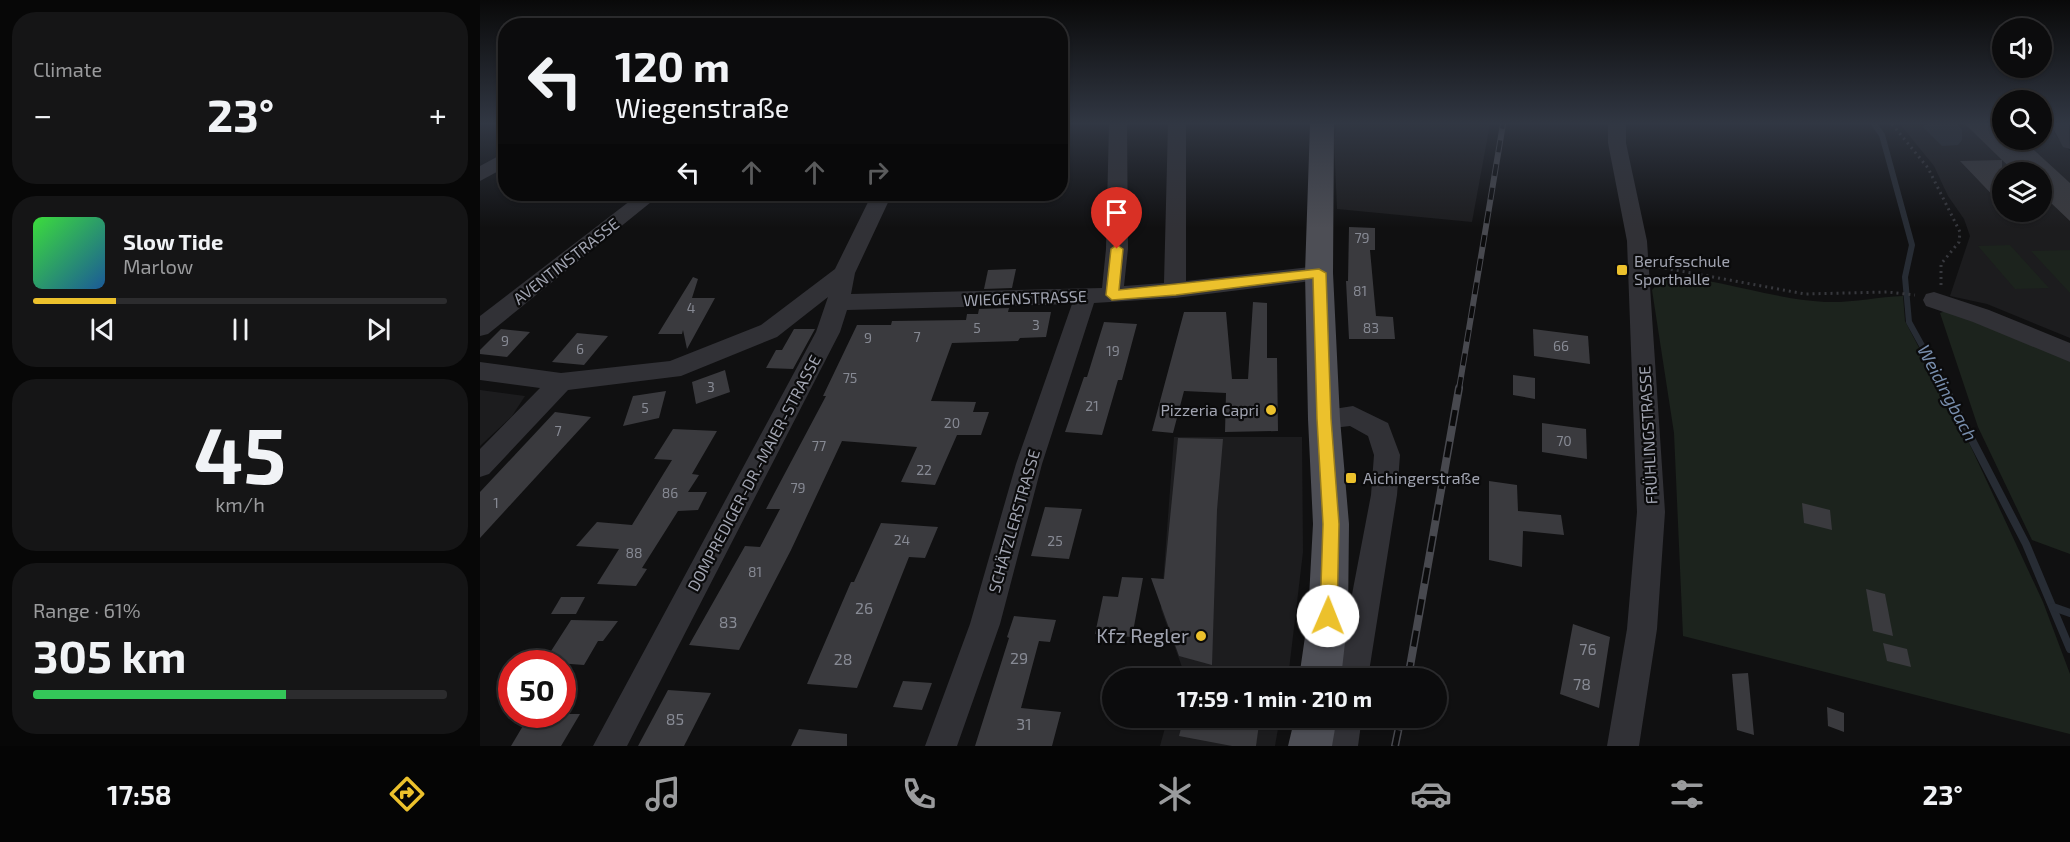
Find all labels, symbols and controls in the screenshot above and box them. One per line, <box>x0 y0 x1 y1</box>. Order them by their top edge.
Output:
map controls <box>1992 18 2052 222</box>
button: sound <box>1992 18 2052 78</box>
text: 120 m <box>615 40 730 90</box>
icon: left <box>516 42 594 120</box>
text: Climate <box>33 57 102 81</box>
text: 23° <box>207 87 274 141</box>
button: search <box>1992 90 2052 150</box>
text: Wiegenstraße <box>615 91 789 123</box>
text: − <box>33 94 52 134</box>
text: + <box>429 94 447 134</box>
icon: left <box>672 156 705 189</box>
icon: ahead <box>735 156 768 189</box>
icon: ahead <box>798 156 831 189</box>
icon: right <box>861 156 894 189</box>
button: layers <box>1992 162 2052 222</box>
pin <box>1091 187 1142 249</box>
icon: arrive <box>1100 196 1133 229</box>
street label: AVENTINSTRASSE <box>509 213 622 308</box>
text: Slow Tide <box>123 228 223 254</box>
house number: 79 <box>1354 229 1370 246</box>
place label: Berufsschule Sporthalle <box>1634 251 1730 288</box>
text: Marlow <box>123 254 193 278</box>
marker: Berufsschule Sporthalle <box>1615 263 1629 277</box>
house number: 81 <box>1353 282 1367 299</box>
street label: WIEGENSTRASSE <box>963 286 1087 309</box>
house number: 4 <box>687 299 695 316</box>
icon: previous <box>86 313 119 346</box>
icon: pause <box>224 313 257 346</box>
icon: next <box>362 313 395 346</box>
house number: 3 <box>1032 316 1040 333</box>
house number: 5 <box>973 319 981 336</box>
house number: 83 <box>1363 319 1379 336</box>
house number: 7 <box>913 328 921 345</box>
house number: 9 <box>864 329 872 346</box>
house number: 9 <box>501 332 509 349</box>
house number: 66 <box>1553 337 1569 354</box>
house number: 6 <box>576 340 584 357</box>
water label: Weidingbach <box>1913 341 1982 444</box>
house number: 19 <box>1106 342 1120 359</box>
street label: DOMPREDIGER-DR.-MAIER-STRASSE <box>683 351 824 594</box>
street label: FRÜHLINGSTRASSE <box>1634 365 1661 505</box>
house number: 75 <box>843 369 857 386</box>
house number: 3 <box>707 378 715 395</box>
house number: 21 <box>1085 397 1099 414</box>
house number: 5 <box>641 399 649 416</box>
place label: Pizzeria Capri <box>1160 400 1259 419</box>
marker: Pizzeria Capri <box>1264 403 1278 417</box>
text: 45 <box>194 406 286 500</box>
house number: 20 <box>944 414 960 431</box>
house number: 7 <box>554 422 562 439</box>
house number: 70 <box>1556 432 1572 449</box>
house number: 77 <box>812 437 826 454</box>
street label: SCHÄTZLERSTRASSE <box>984 447 1043 595</box>
house number: 22 <box>916 461 932 478</box>
place label: Aichingerstraße <box>1363 468 1480 487</box>
marker: Aichingerstraße <box>1344 471 1358 485</box>
house number: 79 <box>790 479 806 496</box>
house number: 86 <box>662 484 678 501</box>
text: km/h <box>215 492 265 516</box>
house number: 1 <box>493 494 499 511</box>
house number: 24 <box>894 531 910 548</box>
house number: 25 <box>1047 532 1063 549</box>
house number: 88 <box>626 544 643 561</box>
house number: 81 <box>748 563 762 580</box>
position arrow <box>1296 584 1360 648</box>
text: Range · 61% <box>33 598 141 622</box>
house number: 26 <box>855 598 873 617</box>
house number: 83 <box>719 612 737 631</box>
place label: Kfz Regler <box>1096 623 1189 647</box>
text: 305 km <box>33 628 186 682</box>
marker: Kfz Regler <box>1194 629 1208 643</box>
house number: 76 <box>1579 639 1597 658</box>
house number: 29 <box>1010 648 1028 667</box>
house number: 28 <box>834 649 852 668</box>
speed limit sign: 50 <box>498 650 576 728</box>
house number: 78 <box>1573 674 1591 693</box>
text: 17:59 · 1 min · 210 m <box>1177 685 1372 711</box>
house number: 85 <box>666 709 684 728</box>
house number: 31 <box>1016 714 1032 733</box>
icon: directions <box>386 773 428 815</box>
icon: music <box>642 773 684 815</box>
icon: phone <box>898 773 940 815</box>
icon: climate <box>1154 773 1196 815</box>
icon: car <box>1410 773 1452 815</box>
icon: filters <box>1666 773 1708 815</box>
text: 17:58 <box>107 778 172 810</box>
text: 23° <box>1923 778 1963 810</box>

